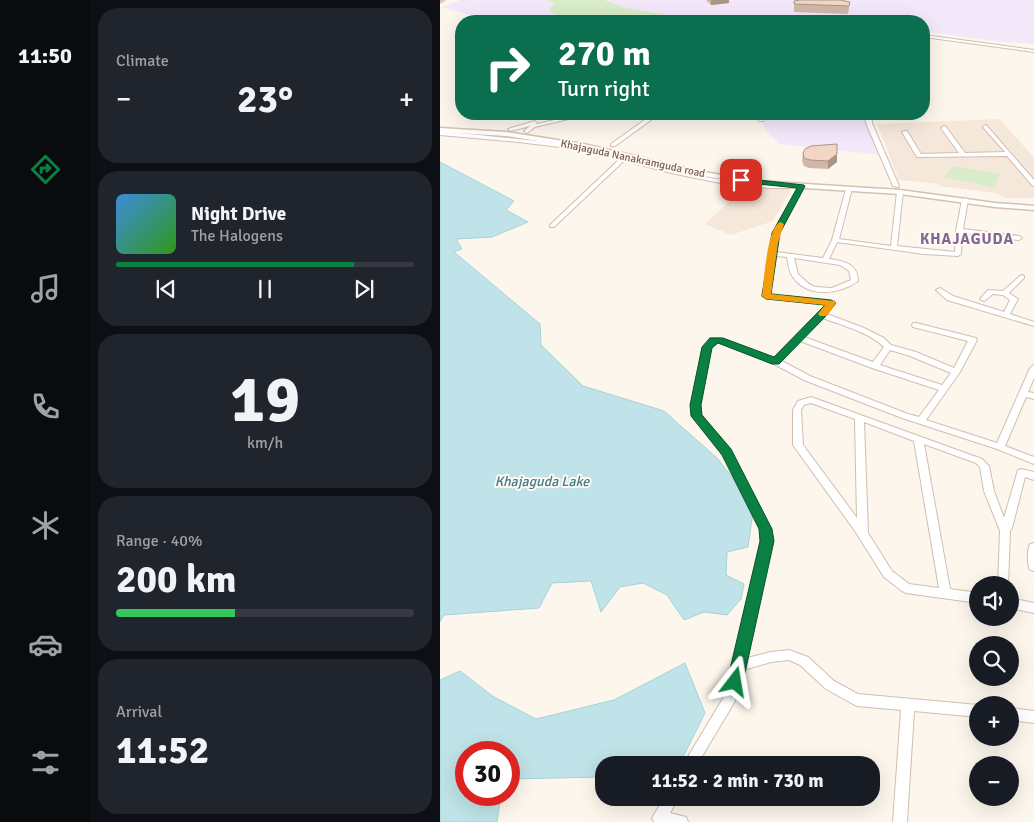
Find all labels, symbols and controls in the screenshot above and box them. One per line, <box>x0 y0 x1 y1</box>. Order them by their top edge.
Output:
text: 270 m <box>558 32 651 75</box>
icon: right <box>475 35 540 100</box>
text: 11:50 <box>18 42 72 69</box>
text: Climate <box>116 51 169 71</box>
text: Turn right <box>558 75 650 102</box>
text: 23° <box>237 76 293 123</box>
text: − <box>116 82 131 116</box>
text: + <box>399 82 414 116</box>
street label: Khajaguda Nanakramguda road <box>559 137 707 180</box>
icon: directions <box>28 152 63 187</box>
pin <box>720 159 762 201</box>
icon: arrive <box>727 166 755 194</box>
text: Night Drive <box>191 202 286 226</box>
text: The Halogens <box>191 226 283 246</box>
district label: KHAJAGUDA <box>920 230 1014 248</box>
icon: music <box>28 271 63 306</box>
icon: previous <box>152 275 180 303</box>
icon: pause <box>251 275 279 303</box>
icon: next <box>350 275 378 303</box>
text: 19 <box>230 360 300 440</box>
icon: phone <box>28 389 63 424</box>
text: km/h <box>247 433 283 453</box>
water label: Khajaguda Lake <box>495 473 590 490</box>
icon: climate <box>28 508 63 543</box>
text: Range · 40% <box>116 531 202 551</box>
text: 200 km <box>116 556 237 603</box>
map controls <box>969 576 1019 806</box>
button: sound <box>969 576 1019 626</box>
icon: car <box>28 627 63 662</box>
button: search <box>969 636 1019 686</box>
position arrow <box>708 655 760 707</box>
button: + <box>969 696 1019 746</box>
text: Arrival <box>116 702 162 722</box>
text: 11:52 <box>116 727 209 774</box>
speed limit sign: 30 <box>455 741 520 806</box>
icon: filters <box>28 745 63 780</box>
button: − <box>969 756 1019 806</box>
text: 11:52 · 2 min · 730 m <box>651 769 824 793</box>

